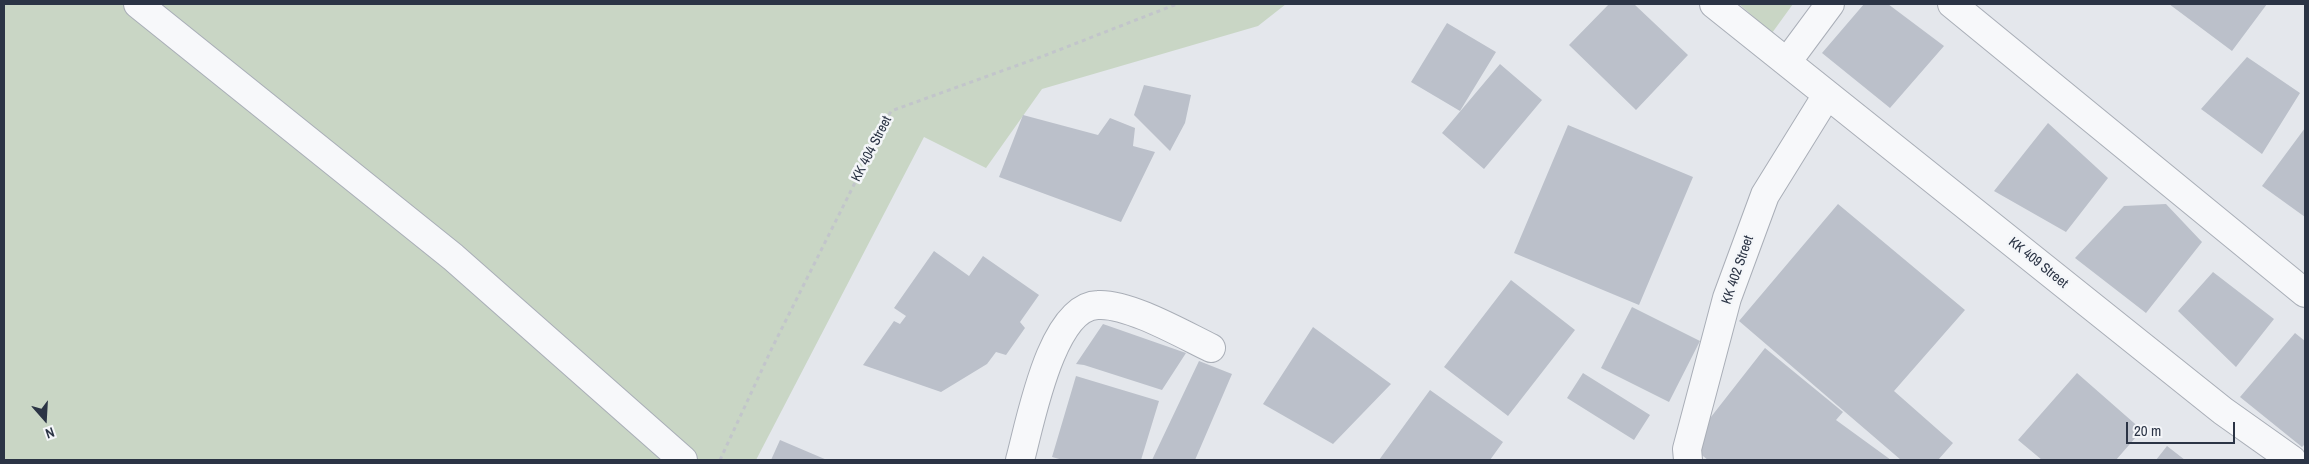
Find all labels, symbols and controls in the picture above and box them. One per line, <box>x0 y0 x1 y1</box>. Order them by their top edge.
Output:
street label: KK 404 Street <box>848 113 896 185</box>
street label: KK 402 Street <box>1718 233 1758 307</box>
street label: KK 409 Street <box>2005 234 2071 292</box>
north arrow <box>20 394 70 444</box>
scale bar <box>2129 412 2238 444</box>
text: 20 m <box>2134 420 2161 441</box>
text: N <box>43 423 57 443</box>

